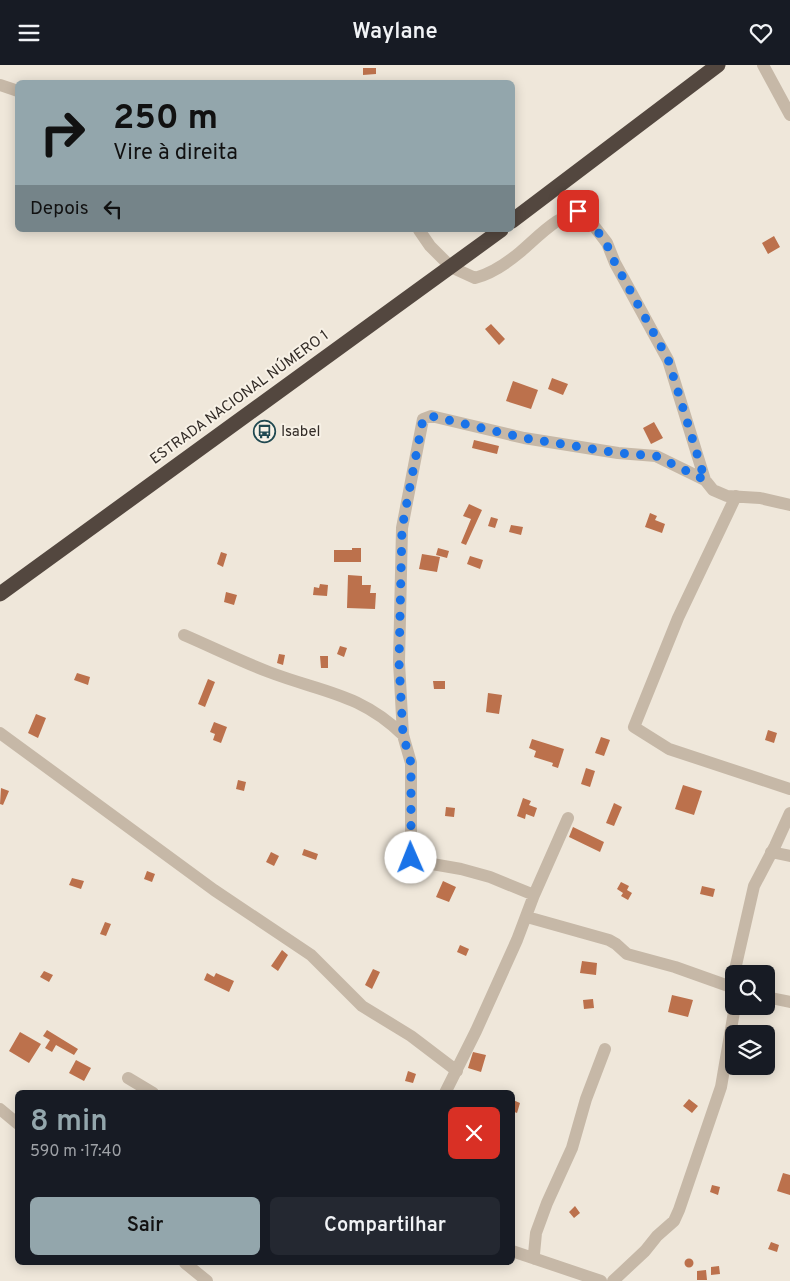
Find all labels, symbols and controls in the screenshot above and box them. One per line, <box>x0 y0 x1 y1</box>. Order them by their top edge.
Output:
icon: menu <box>15 19 43 47</box>
text: Waylane <box>352 19 438 46</box>
icon: heart <box>747 19 775 47</box>
text: 250 m <box>113 97 218 141</box>
icon: right <box>30 100 95 165</box>
text: Vire à direita <box>113 140 238 167</box>
pin <box>557 190 599 232</box>
icon: left <box>99 195 127 223</box>
text: Depois <box>30 197 89 221</box>
icon: arrive <box>564 197 592 225</box>
street label: ESTRADA NACIONAL NÚMERO 1 <box>146 325 333 469</box>
bus stop icon: Isabel <box>253 420 277 444</box>
place label: Isabel <box>281 423 320 442</box>
position arrow <box>384 831 436 883</box>
map controls <box>725 965 775 1075</box>
button: search <box>725 965 775 1015</box>
button: layers <box>725 1025 775 1075</box>
text: 8 min <box>30 1104 108 1141</box>
button: close <box>448 1107 500 1159</box>
text: 590 m · 17:40 <box>30 1142 122 1162</box>
button: Sair <box>30 1197 260 1255</box>
button: Compartilhar <box>270 1197 500 1255</box>

